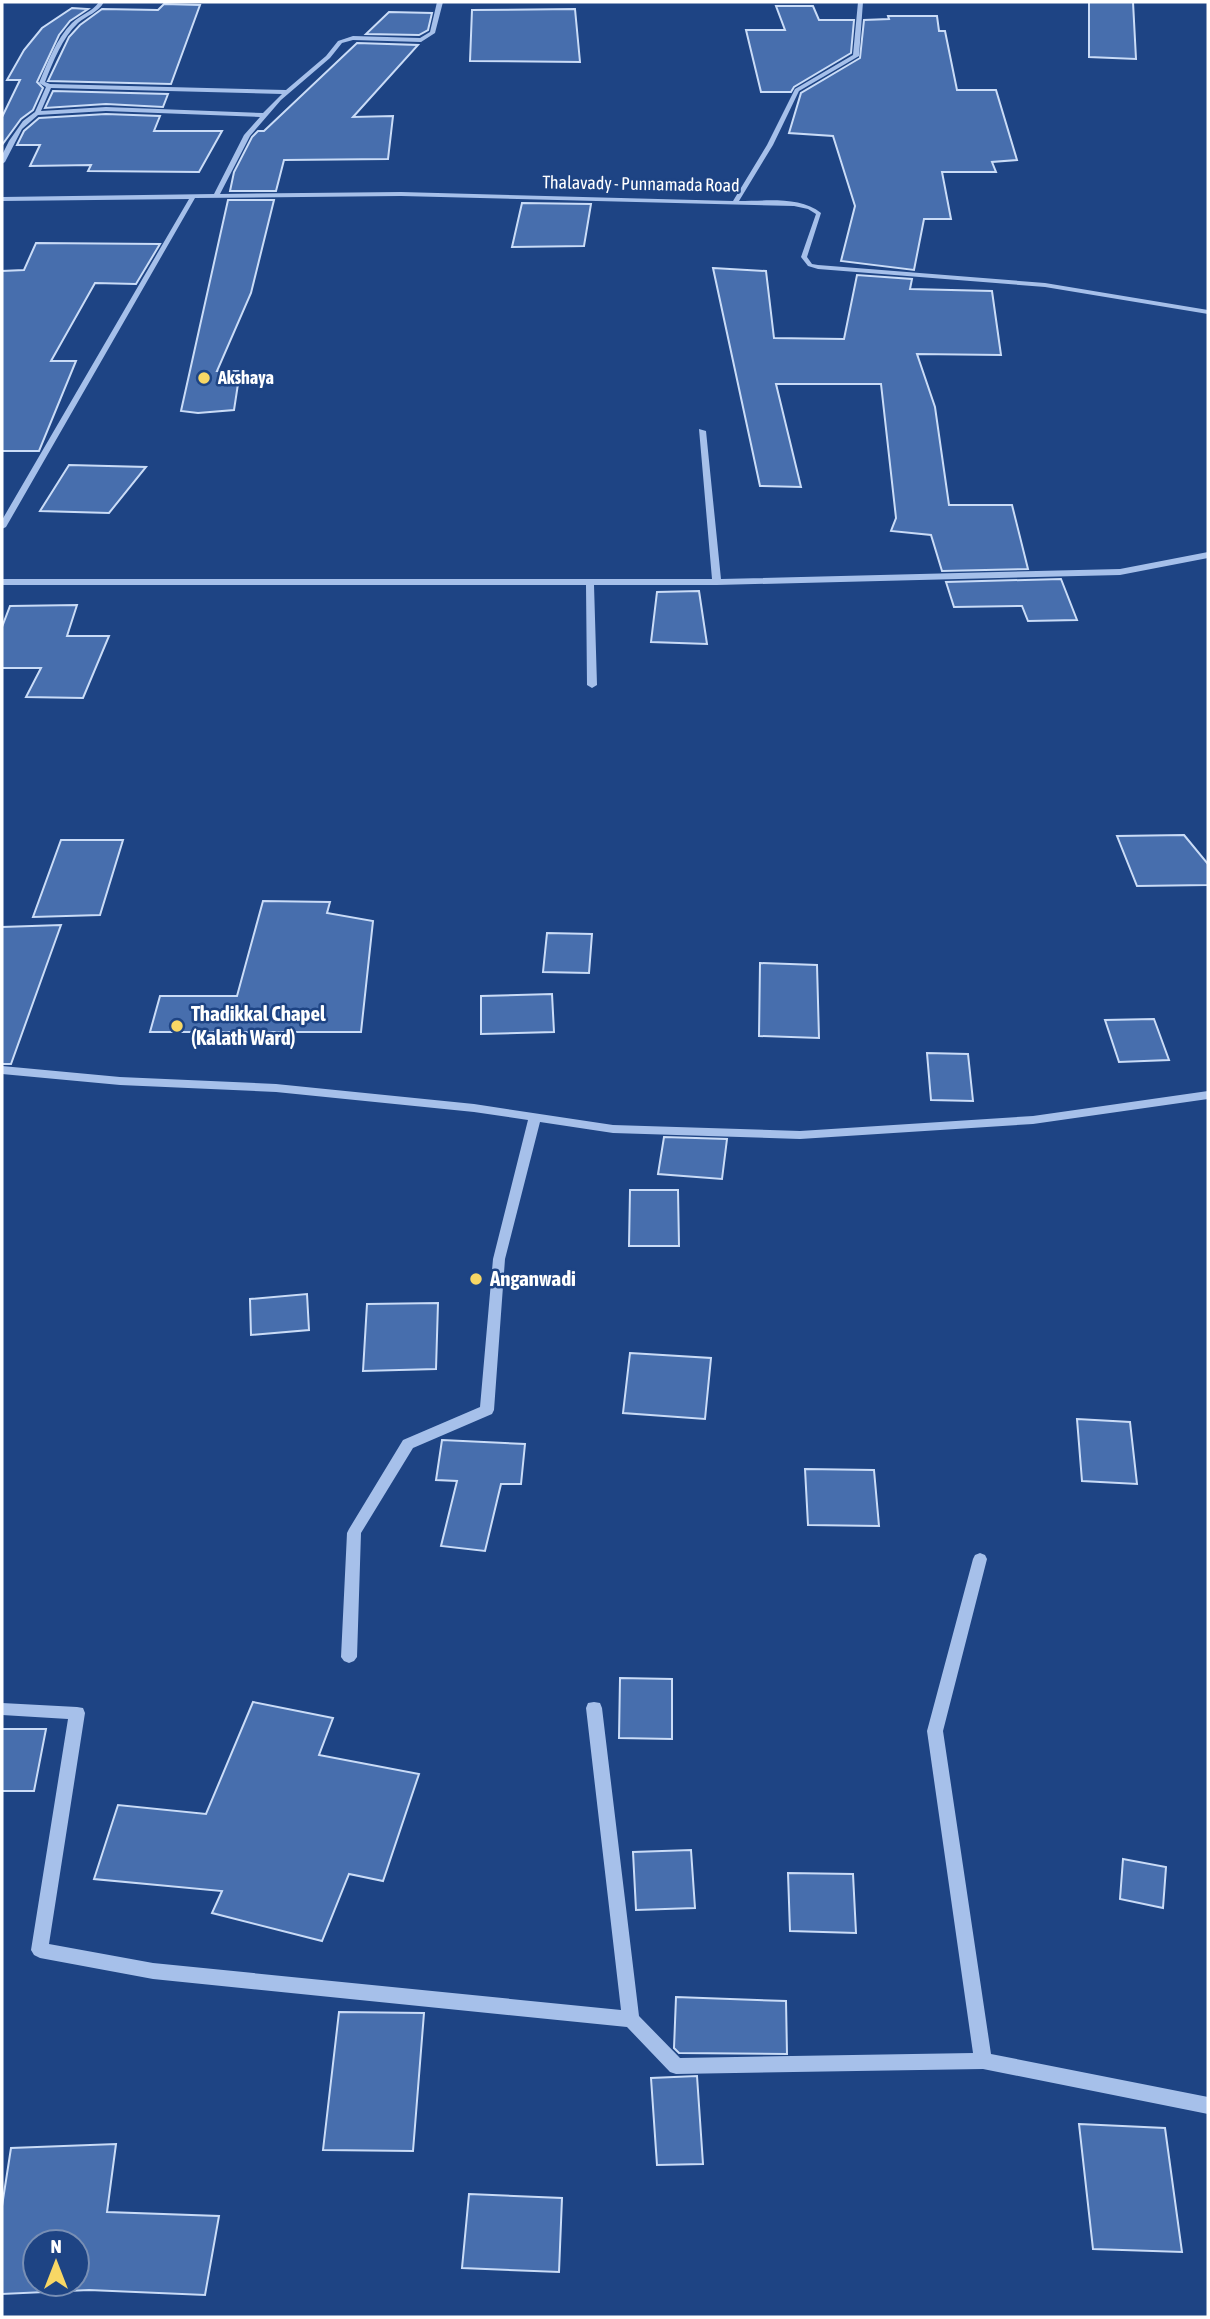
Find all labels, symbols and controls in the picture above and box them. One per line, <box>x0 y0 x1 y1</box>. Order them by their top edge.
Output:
street label: Thalavady - Punnamada Road <box>542 171 740 196</box>
place label: Akshaya <box>217 367 274 388</box>
marker: Akshaya <box>196 370 212 386</box>
place label: Thadikkal Chapel (Kalath Ward) <box>191 1001 326 1049</box>
marker: Thadikkal Chapel (Kalath Ward) <box>169 1018 185 1034</box>
place label: Anganwadi <box>489 1266 576 1290</box>
marker: Anganwadi <box>468 1271 484 1287</box>
north arrow <box>21 2228 91 2298</box>
text: N <box>50 2235 62 2257</box>

